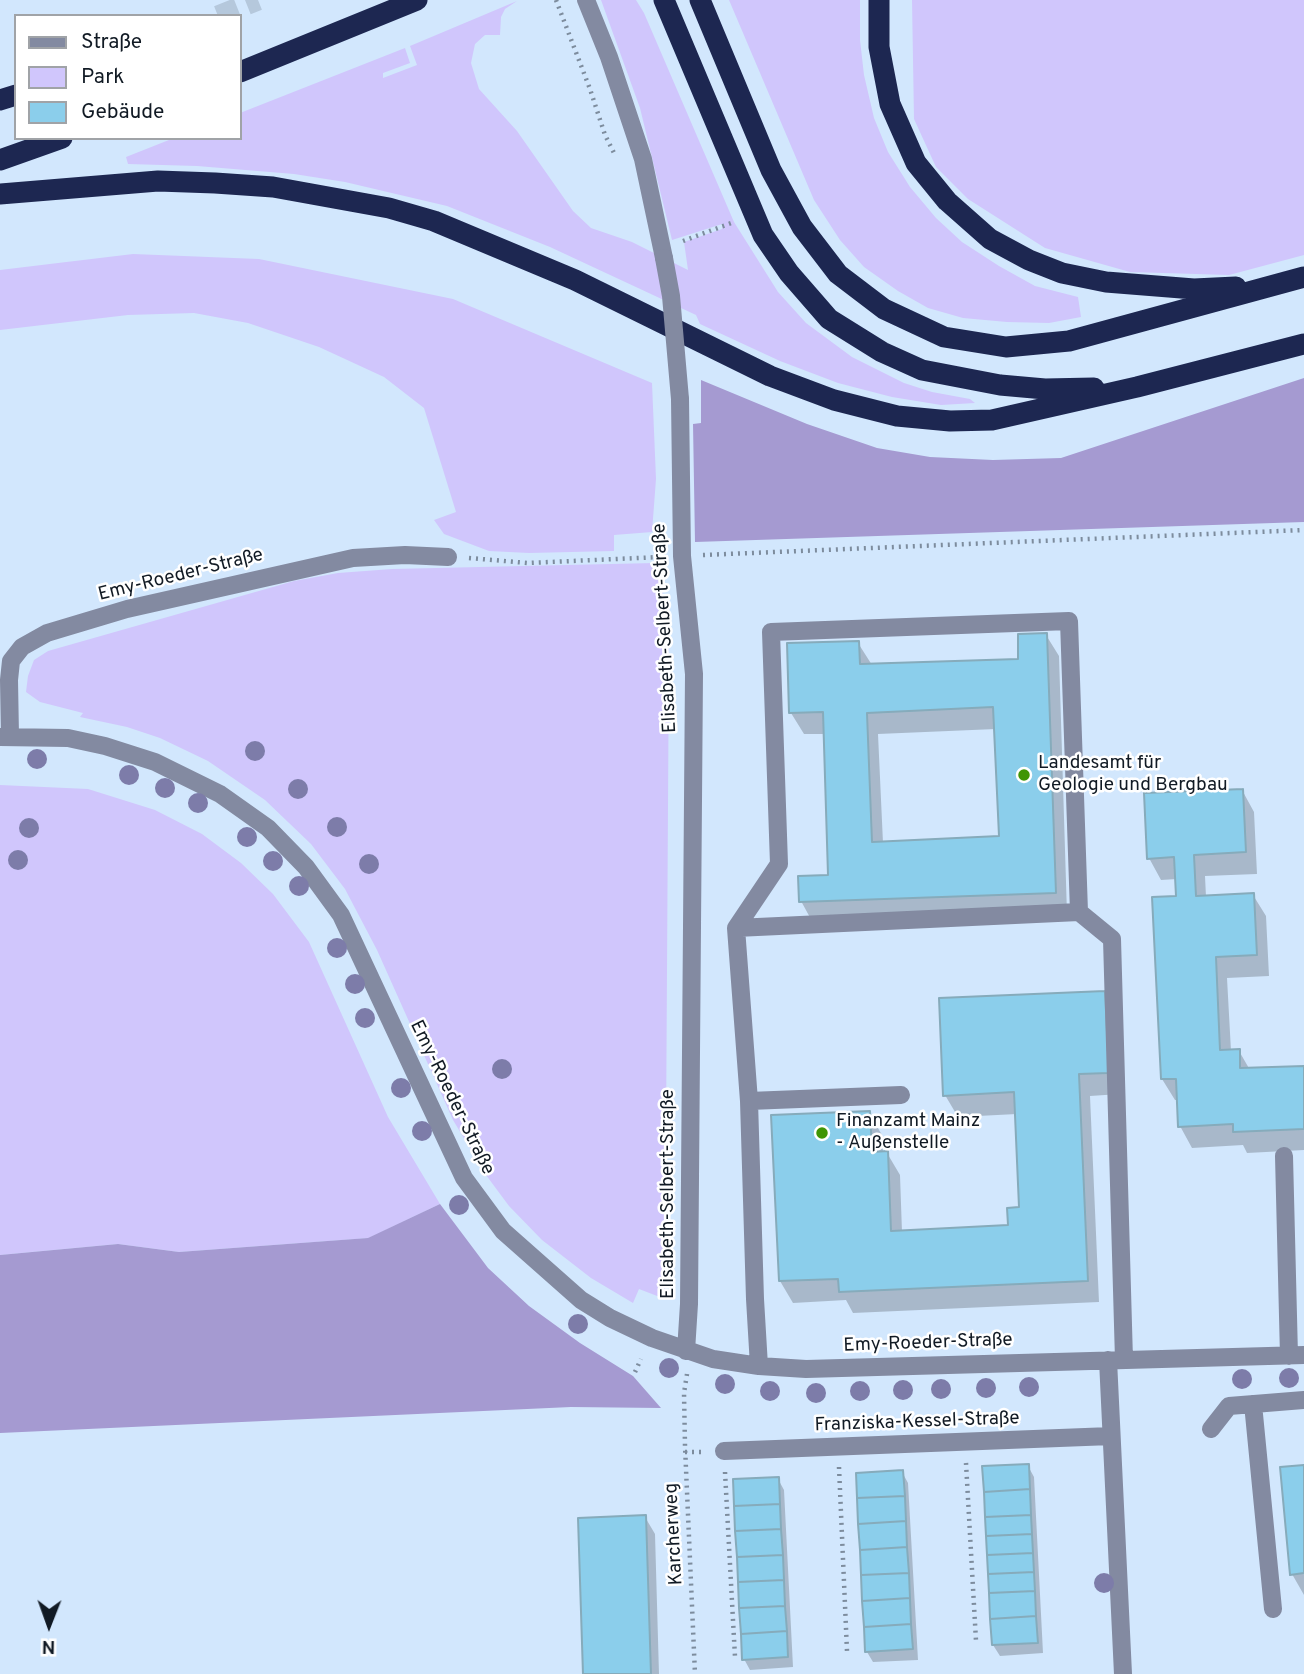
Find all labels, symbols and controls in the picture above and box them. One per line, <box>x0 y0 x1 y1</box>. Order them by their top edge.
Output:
legend <box>14 14 242 140</box>
text: Straße <box>81 29 142 56</box>
text: Park <box>81 64 124 91</box>
text: Gebäude <box>81 99 164 126</box>
street label: Elisabeth-Selbert-Straße <box>649 523 683 733</box>
street label: Emy-Roeder-Straße <box>96 544 266 608</box>
place label: Landesamt für Geologie und Bergbau <box>1038 753 1228 797</box>
marker: Landesamt für Geologie und Bergbau <box>1016 767 1032 783</box>
street label: Emy-Roeder-Straße <box>404 1017 498 1179</box>
street label: Elisabeth-Selbert-Straße <box>658 1089 680 1299</box>
place label: Finanzamt Mainz - Außenstelle <box>836 1111 980 1155</box>
marker: Finanzamt Mainz - Außenstelle <box>814 1125 830 1141</box>
street label: Emy-Roeder-Straße <box>843 1330 1013 1358</box>
street label: Franziska-Kessel-Straße <box>814 1408 1020 1438</box>
street label: Karcherweg <box>661 1482 689 1586</box>
north arrow <box>14 1590 84 1660</box>
text: N <box>42 1634 56 1658</box>

